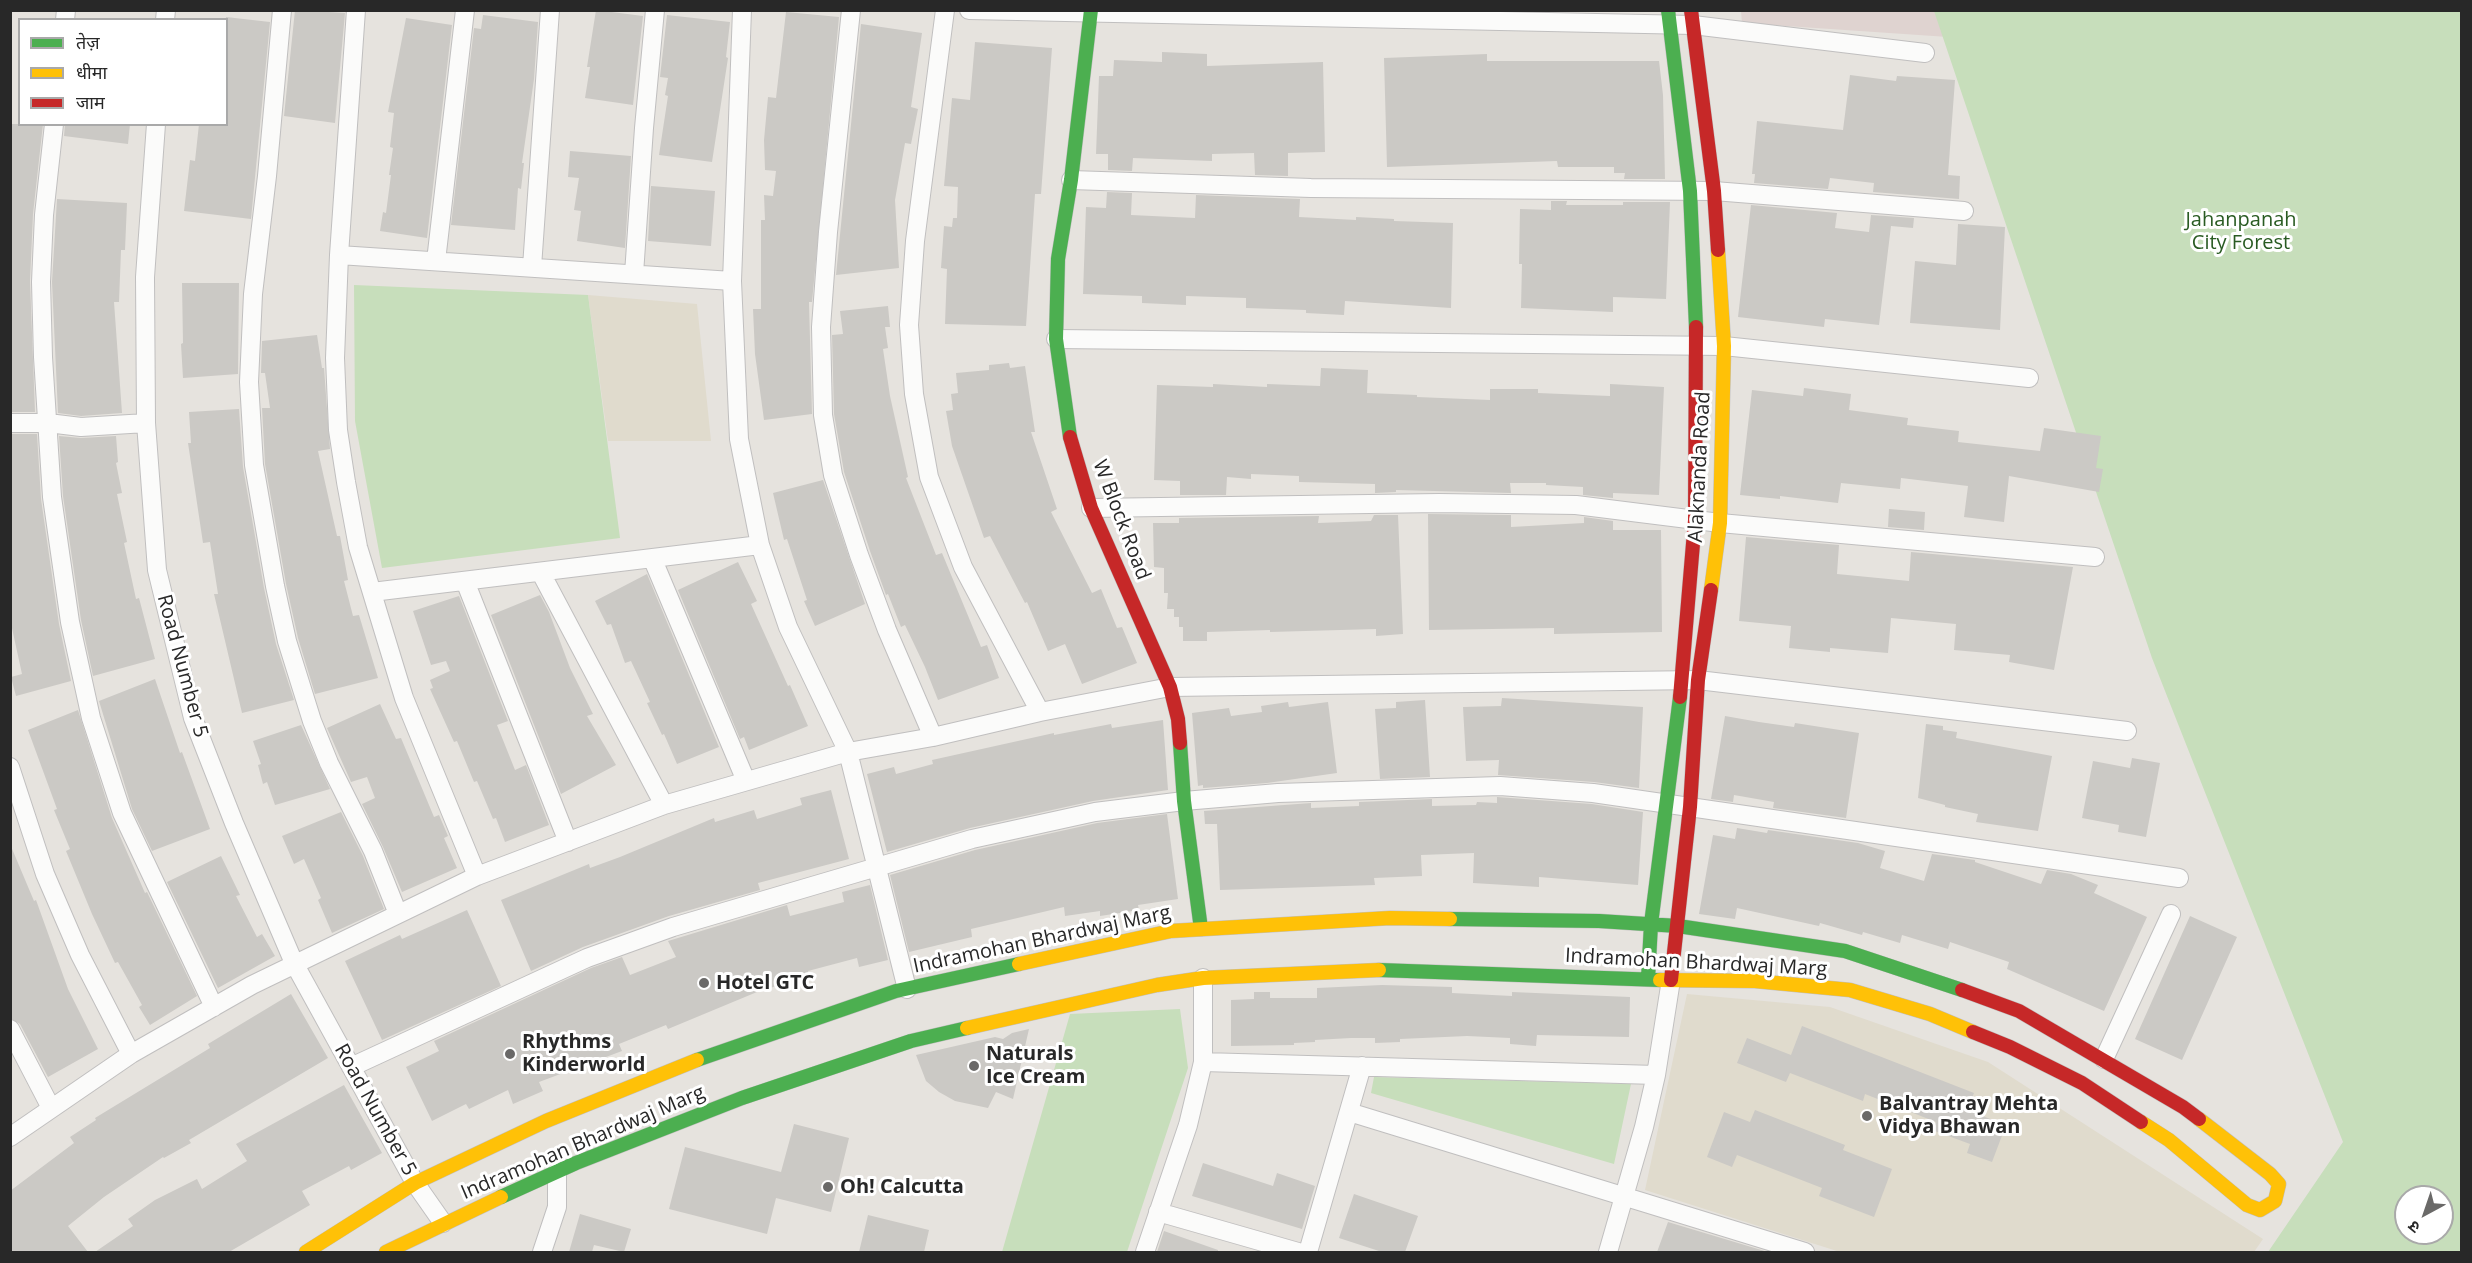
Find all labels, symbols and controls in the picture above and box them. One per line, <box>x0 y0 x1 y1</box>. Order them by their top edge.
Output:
legend <box>18 18 228 126</box>
text: तेज़ <box>76 30 100 54</box>
text: धीमा <box>76 60 107 84</box>
text: जाम <box>76 90 105 114</box>
park label: Jahanpanah City Forest <box>2185 208 2297 255</box>
street label: Alaknanda Road <box>1684 391 1716 543</box>
street label: W Block Road <box>1087 457 1155 583</box>
street label: Road Number 5 <box>151 592 213 740</box>
street label: Indramohan Bhardwaj Marg <box>911 901 1173 979</box>
street label: Indramohan Bhardwaj Marg <box>1564 944 1828 982</box>
place label: Hotel GTC <box>716 971 814 995</box>
marker: Hotel GTC <box>697 976 711 990</box>
place label: Rhythms Kinderworld <box>522 1030 645 1077</box>
street label: Road Number 5 <box>329 1040 421 1180</box>
place label: Naturals Ice Cream <box>986 1042 1085 1089</box>
marker: Rhythms Kinderworld <box>503 1047 517 1061</box>
marker: Naturals Ice Cream <box>967 1059 981 1073</box>
street label: Indramohan Bhardwaj Marg <box>458 1081 708 1205</box>
place label: Balvantray Mehta Vidya Bhawan <box>1879 1092 2058 1139</box>
marker: Balvantray Mehta Vidya Bhawan <box>1860 1109 1874 1123</box>
place label: Oh! Calcutta <box>840 1175 964 1199</box>
marker: Oh! Calcutta <box>821 1180 835 1194</box>
north arrow <box>2394 1185 2454 1245</box>
text: उ <box>2403 1216 2424 1239</box>

